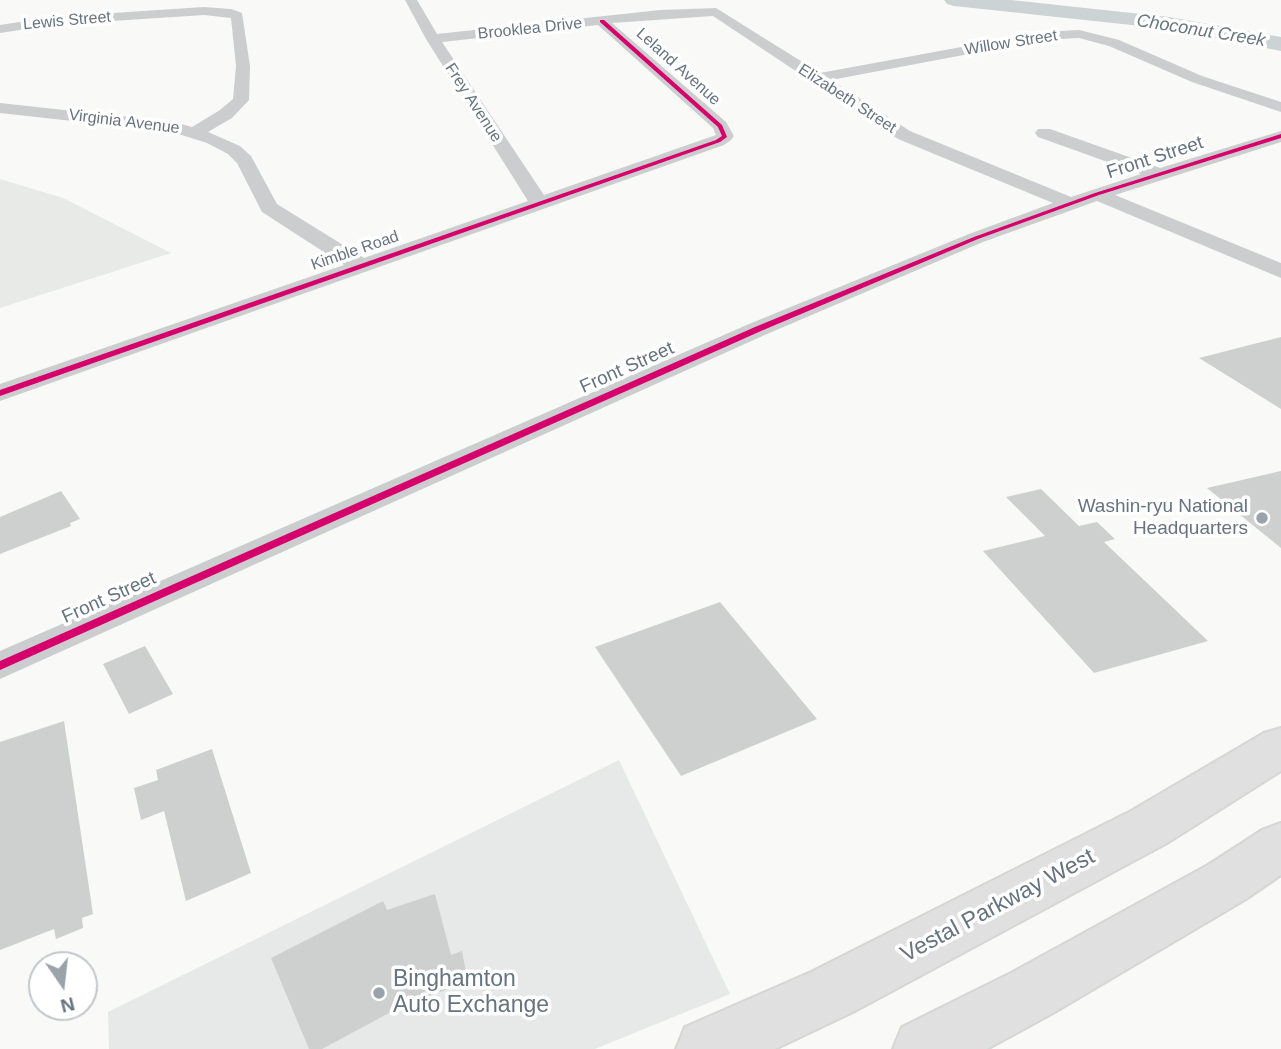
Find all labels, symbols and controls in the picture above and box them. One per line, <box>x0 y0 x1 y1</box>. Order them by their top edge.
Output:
street label: Lewis Street <box>22 8 112 34</box>
water label: Choconut Creek <box>1135 10 1267 52</box>
street label: Brooklea Drive <box>477 14 583 44</box>
street label: Leland Avenue <box>632 24 724 110</box>
street label: Willow Street <box>963 26 1059 60</box>
street label: Frey Avenue <box>440 60 506 146</box>
street label: Elizabeth Street <box>794 60 900 138</box>
street label: Virginia Avenue <box>67 106 181 138</box>
street label: Front Street <box>1104 132 1206 184</box>
street label: Kimble Road <box>309 227 401 275</box>
street label: Front Street <box>577 337 677 399</box>
place label: Washin-ryu National Headquarters <box>1078 496 1248 540</box>
marker: Washin-ryu National Headquarters <box>1254 510 1270 526</box>
street label: Front Street <box>59 567 159 629</box>
street label: Vestal Parkway West <box>896 843 1100 969</box>
north arrow <box>28 951 98 1021</box>
place label: Binghamton Auto Exchange <box>393 966 549 1020</box>
marker: Binghamton Auto Exchange <box>371 985 387 1001</box>
text: N <box>59 993 77 1017</box>

